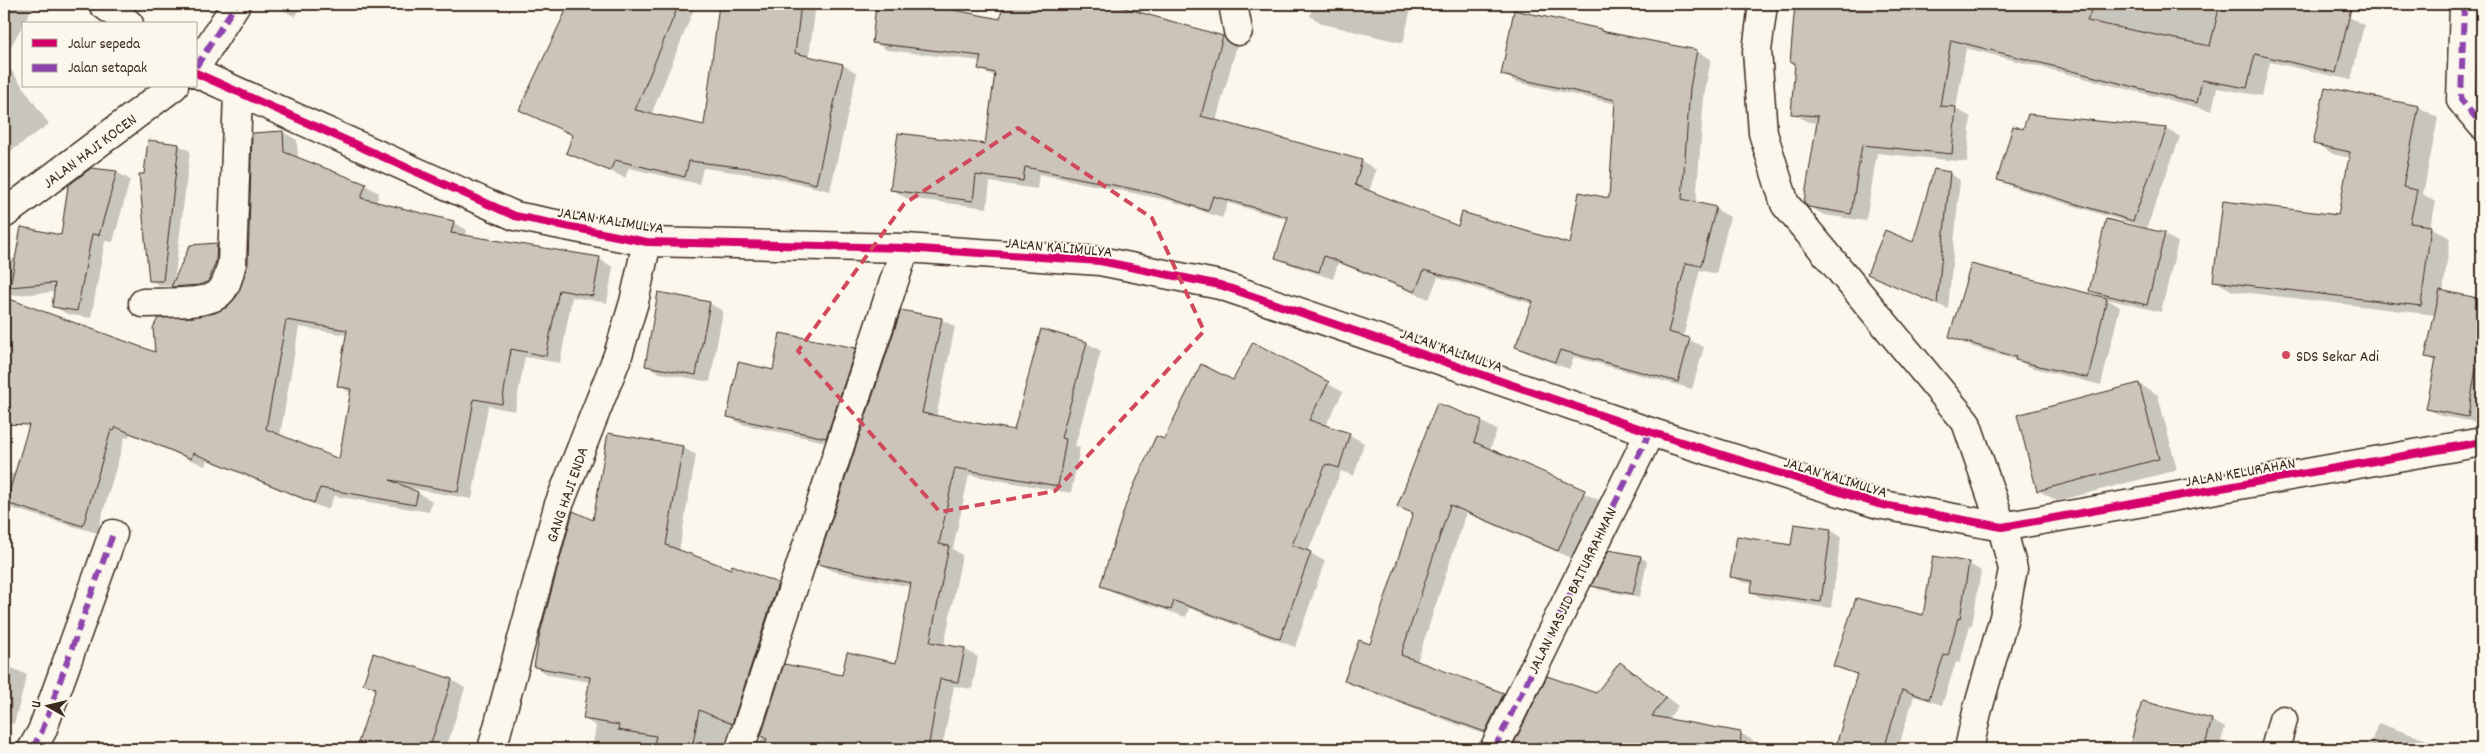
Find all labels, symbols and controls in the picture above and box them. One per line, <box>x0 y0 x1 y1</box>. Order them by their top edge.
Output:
legend <box>22 22 198 88</box>
text: Jalur sepeda <box>68 34 141 56</box>
text: Jalan setapak <box>68 58 147 80</box>
street label: JALAN HAJI KOCEN <box>39 109 142 195</box>
street label: JALAN KALIMULYA <box>556 202 666 241</box>
street label: JALAN KALIMULYA <box>1004 232 1113 265</box>
street label: JALAN KALIMULYA <box>1397 323 1506 380</box>
place label: SDS Sekar Adi <box>2296 346 2379 369</box>
marker: SDS Sekar Adi <box>2280 349 2292 361</box>
street label: GANG HAJI ENDA <box>541 444 596 546</box>
street label: JALAN KALIMULYA <box>1781 452 1890 505</box>
street label: JALAN KELURAHAN <box>2183 452 2298 494</box>
street label: JALAN MASJID BAITURRAHMAN <box>1523 504 1624 678</box>
north arrow <box>22 680 72 730</box>
text: U <box>27 699 48 709</box>

